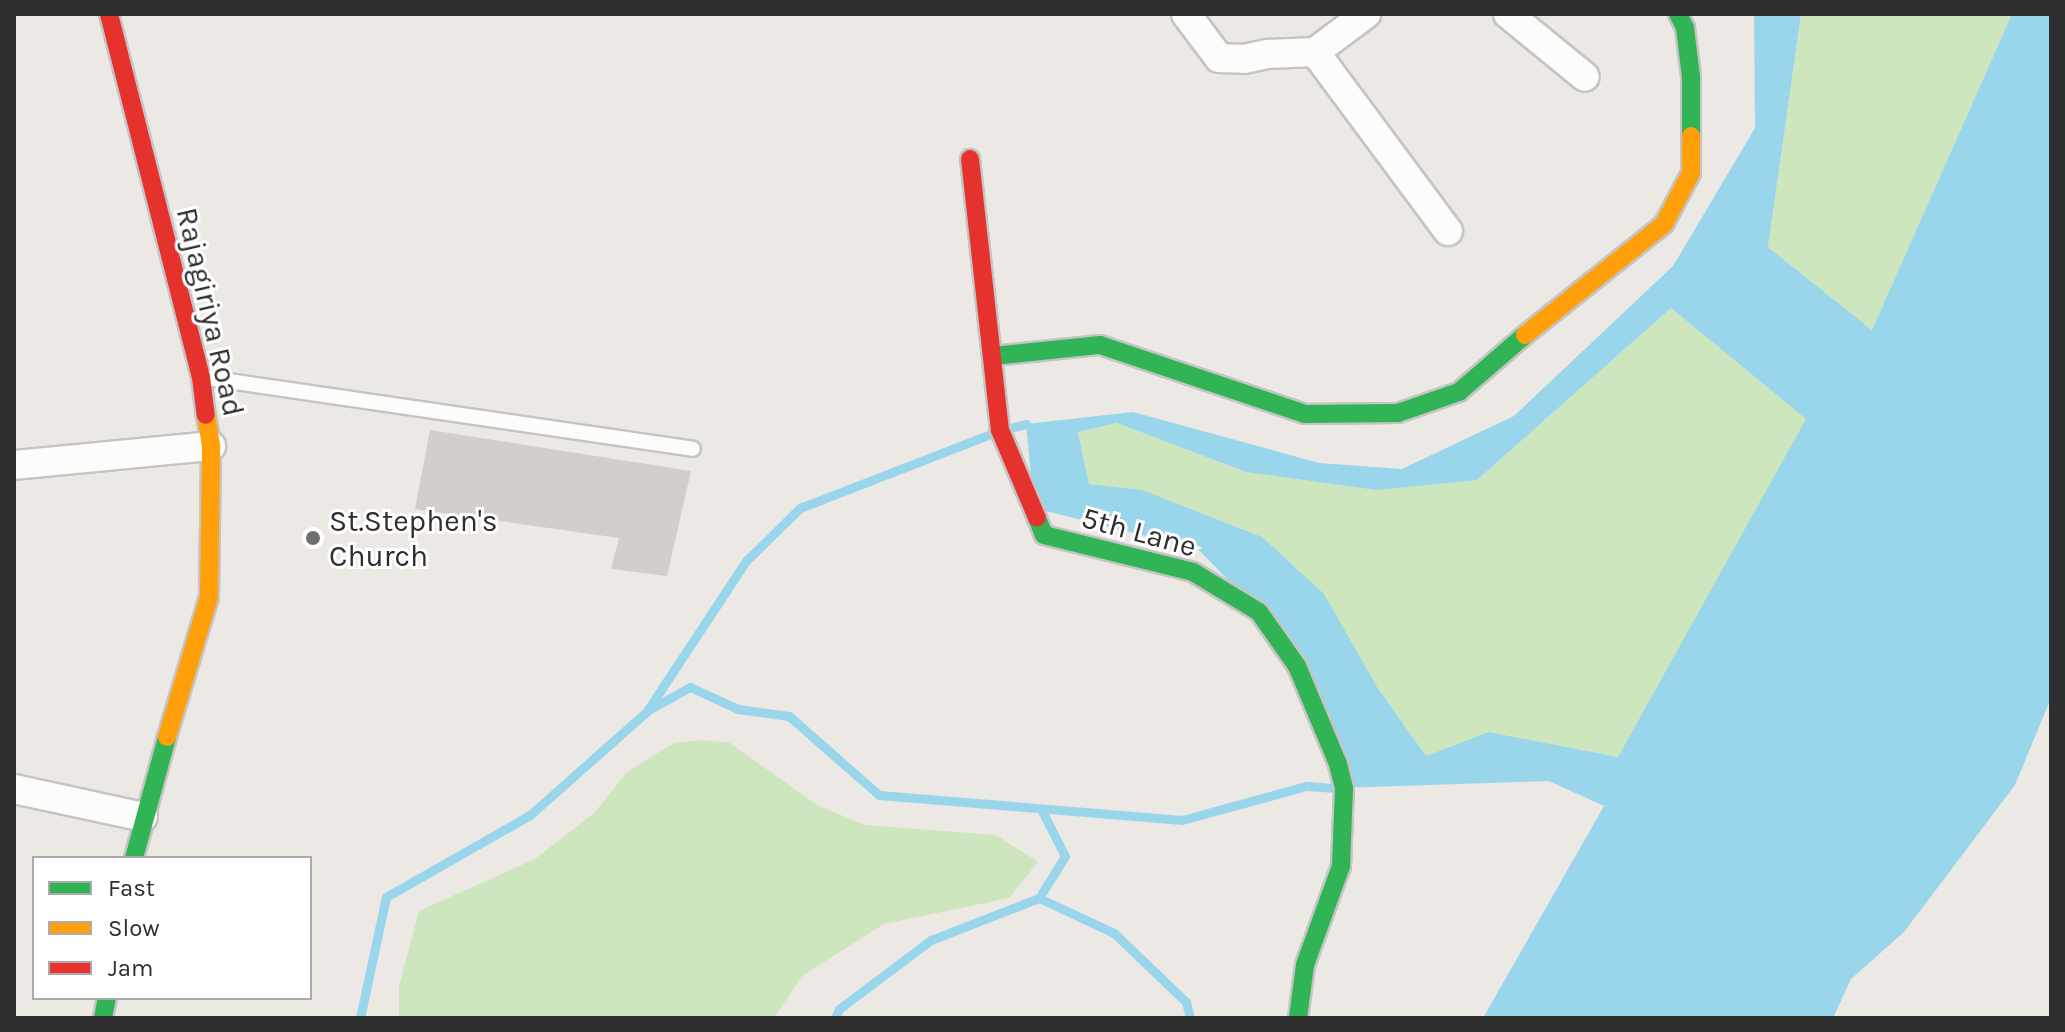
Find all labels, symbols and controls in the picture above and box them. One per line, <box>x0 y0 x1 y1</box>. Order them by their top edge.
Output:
street label: Rajagiriya Road <box>168 204 252 420</box>
street label: 5th Lane <box>1078 499 1200 565</box>
place label: St.Stephen's Church <box>329 503 498 574</box>
marker: St.Stephen's Church <box>304 529 322 547</box>
legend <box>32 856 312 1000</box>
text: Fast <box>108 874 155 902</box>
text: Slow <box>108 914 160 942</box>
text: Jam <box>108 954 153 982</box>

